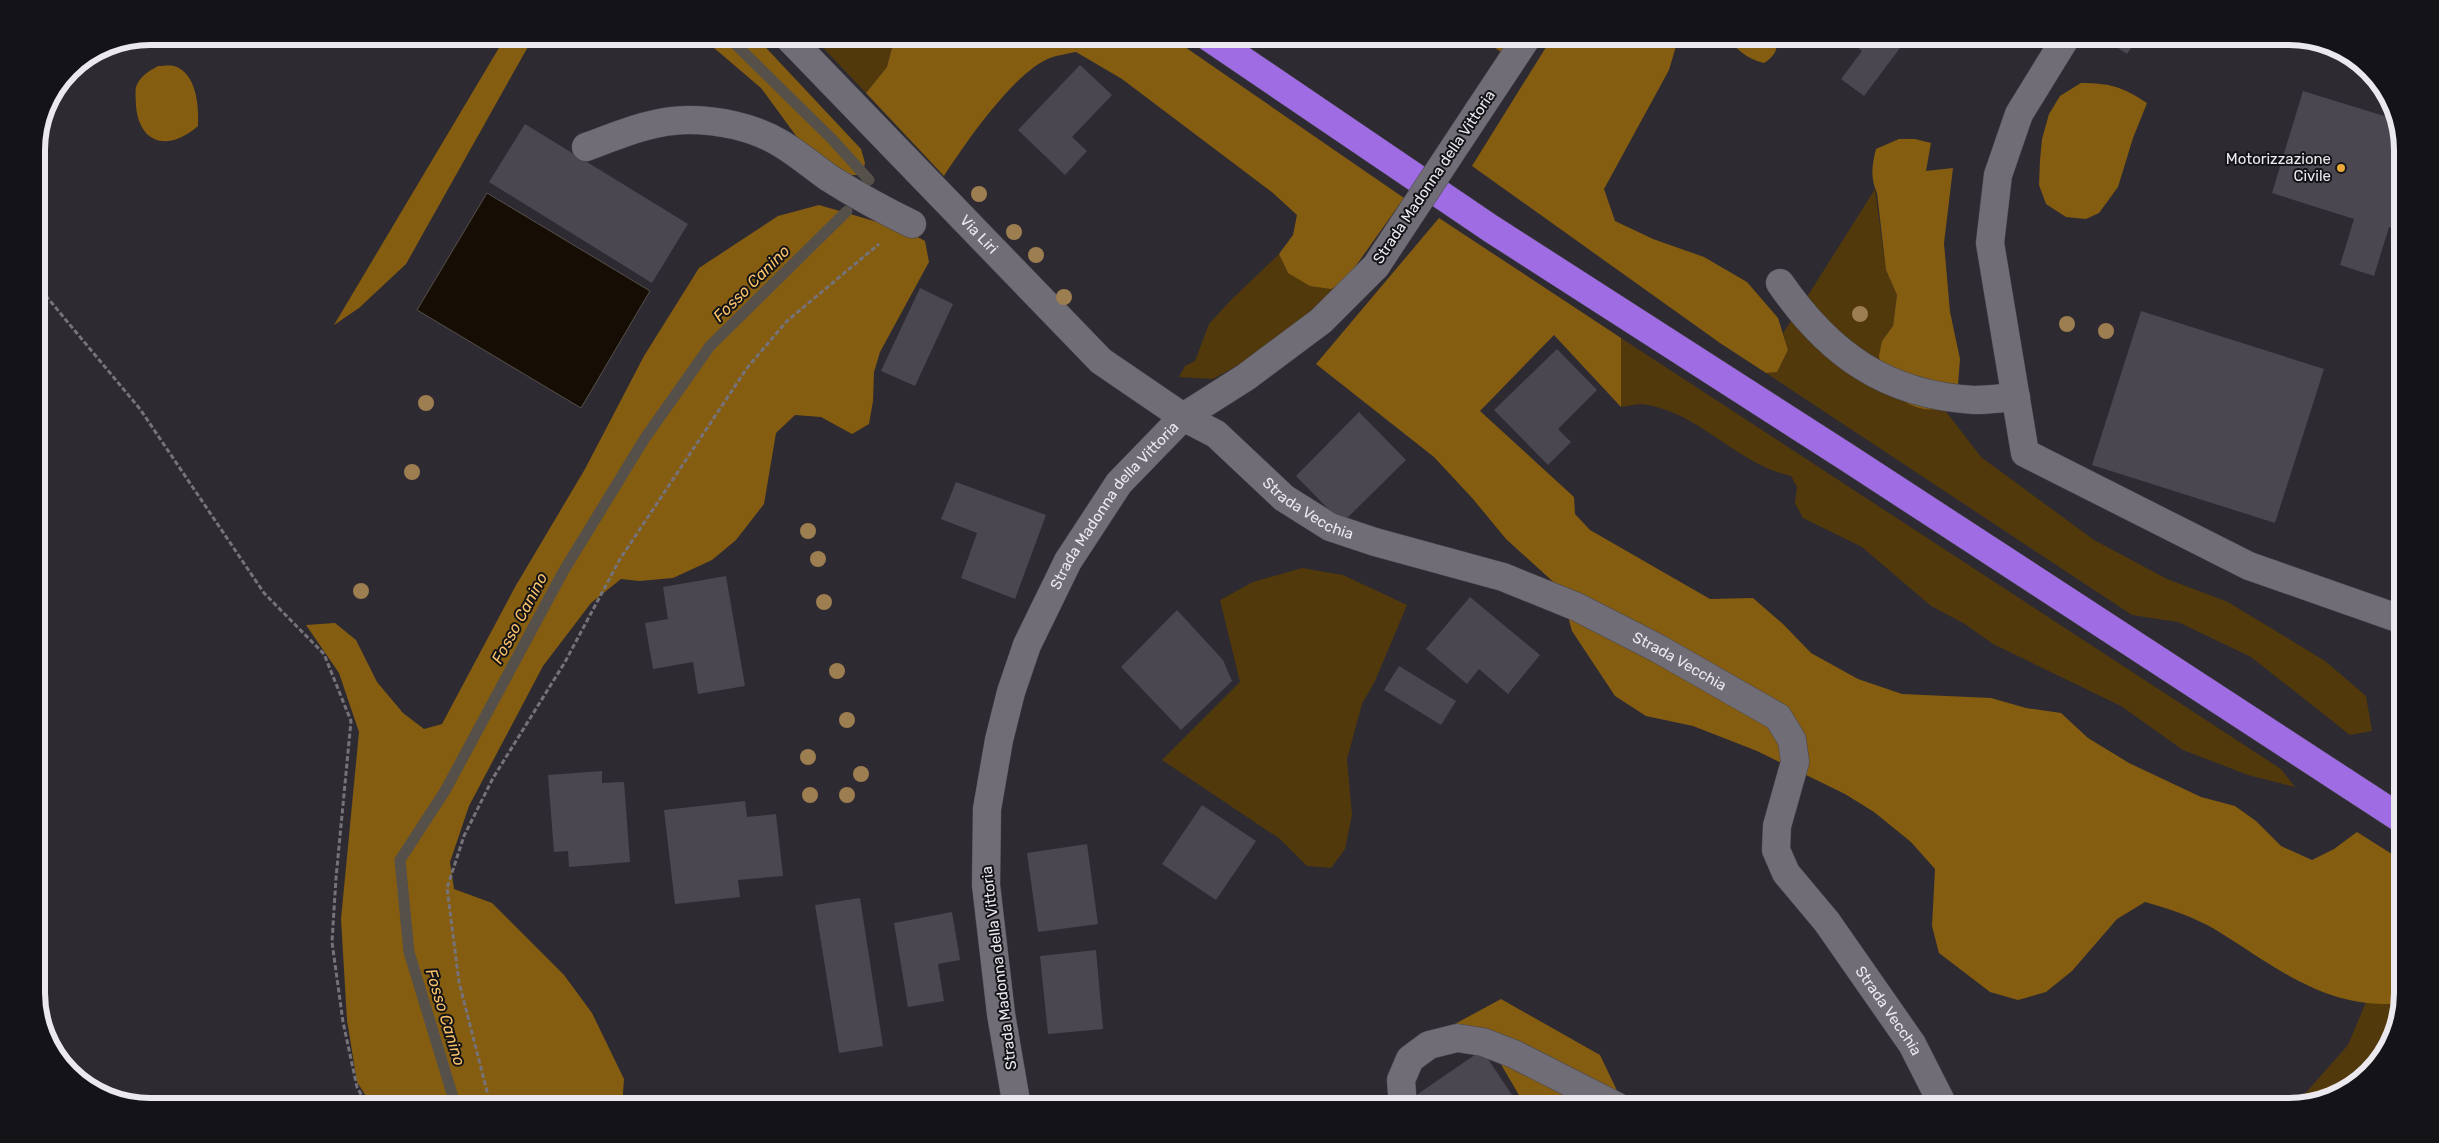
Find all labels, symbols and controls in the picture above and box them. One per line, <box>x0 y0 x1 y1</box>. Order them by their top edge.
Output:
street label: Strada Madonna della Vittoria <box>1369 87 1499 267</box>
place label: Motorizzazione Civile <box>2226 150 2331 185</box>
marker: Motorizzazione Civile <box>2335 162 2347 174</box>
street label: Via Liri <box>956 211 1002 258</box>
water label: Fosso Canino <box>709 241 794 326</box>
street label: Strada Madonna della Vittoria <box>1046 418 1182 592</box>
street label: Strada Vecchia <box>1259 474 1356 543</box>
water label: Fosso Canino <box>488 569 551 667</box>
street label: Strada Vecchia <box>1630 628 1730 695</box>
street label: Strada Madonna della Vittoria <box>978 865 1020 1071</box>
street label: Strada Vecchia <box>1852 963 1925 1059</box>
water label: Fosso Canino <box>422 966 469 1068</box>

